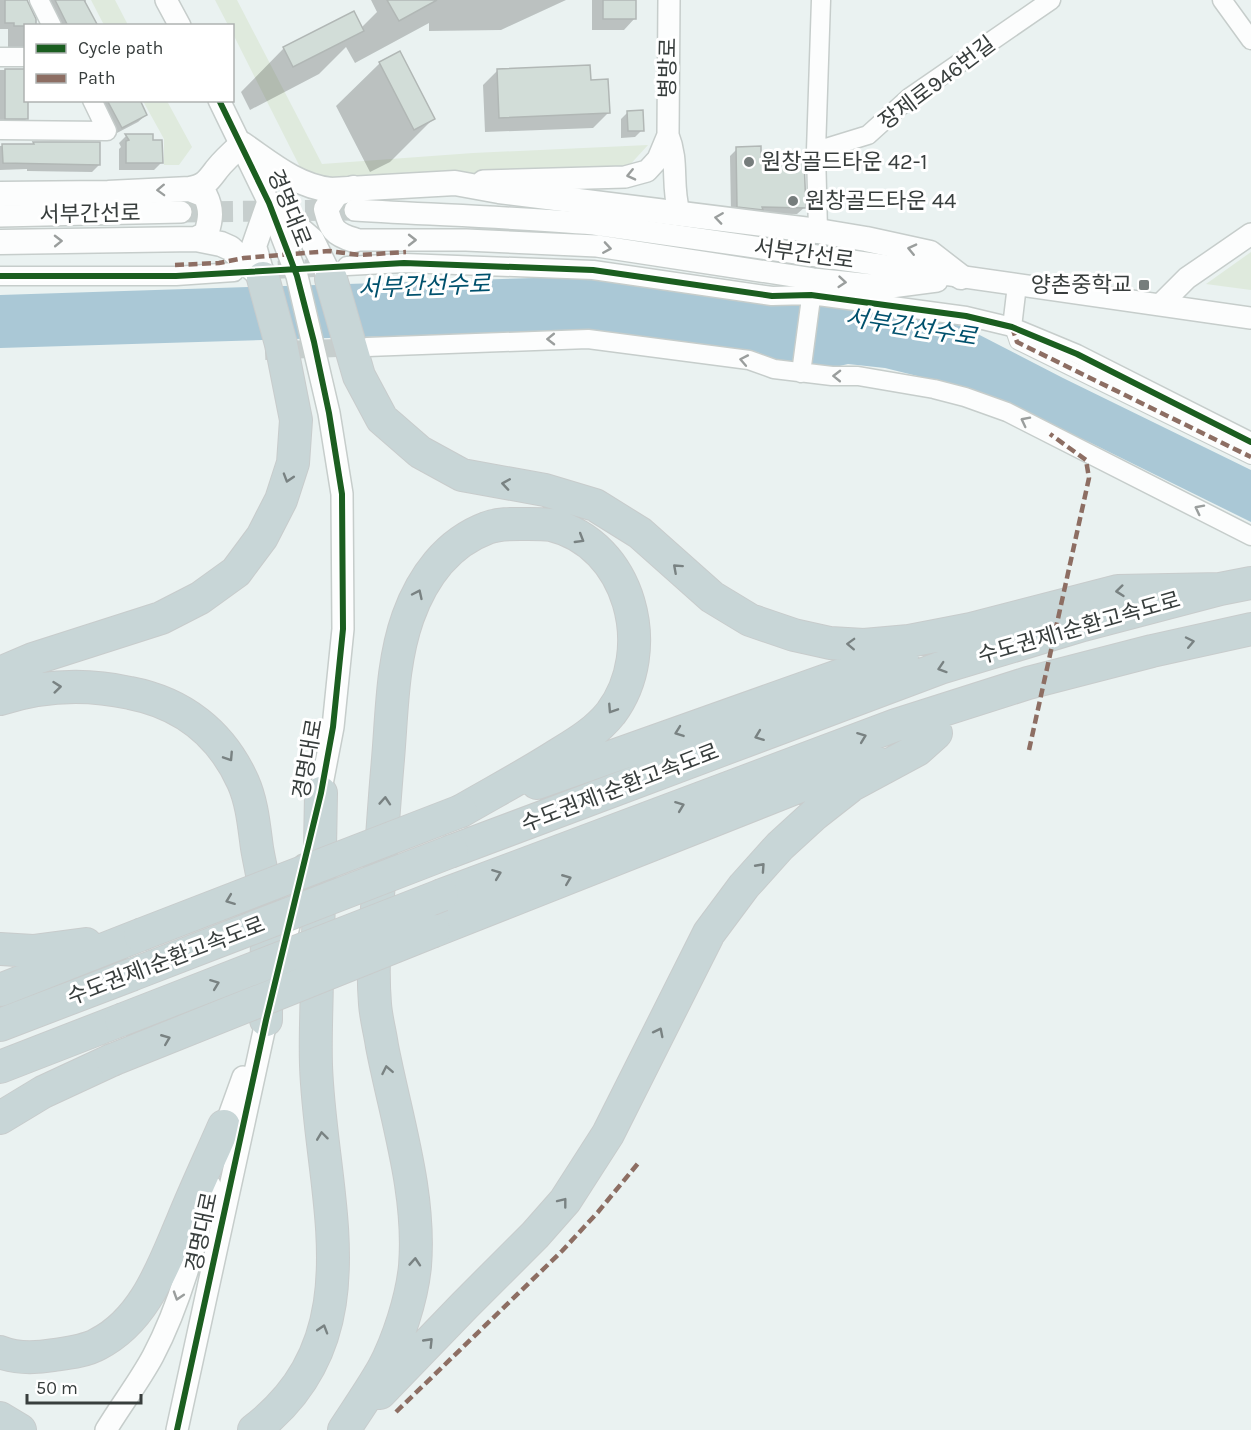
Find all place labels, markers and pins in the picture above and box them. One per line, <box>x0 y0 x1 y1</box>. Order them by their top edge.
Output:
place label: 원창골드타운 42-1 <box>761 149 928 175</box>
marker: 원창골드타운 42-1 <box>742 155 756 169</box>
place label: 원창골드타운 44 <box>805 188 956 214</box>
marker: 원창골드타운 44 <box>786 194 800 208</box>
place label: 양촌중학교 <box>1031 272 1132 298</box>
marker: 양촌중학교 <box>1137 278 1151 292</box>

